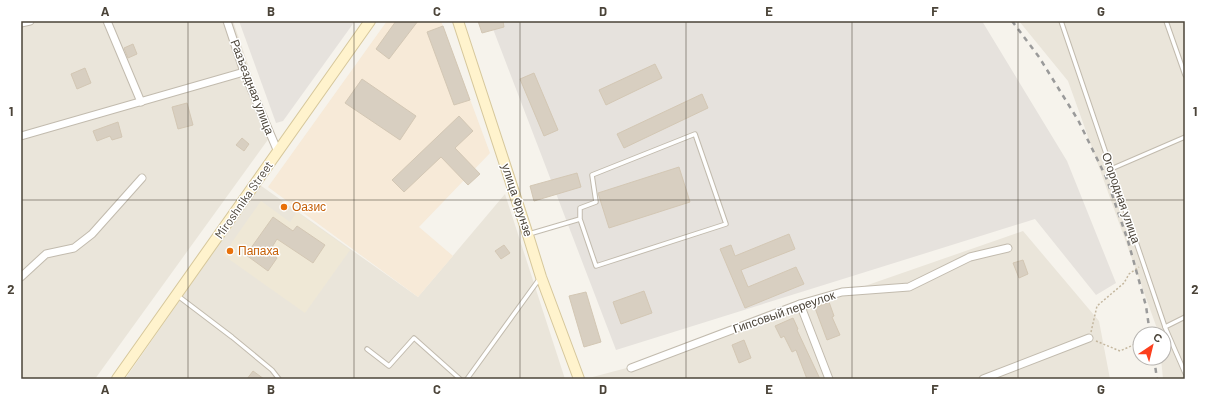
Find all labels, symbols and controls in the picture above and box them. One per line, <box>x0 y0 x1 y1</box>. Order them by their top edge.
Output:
text: A <box>101 3 110 19</box>
text: B <box>267 3 275 19</box>
text: C <box>433 3 441 19</box>
text: D <box>599 3 607 19</box>
text: E <box>765 3 773 19</box>
text: F <box>931 3 939 19</box>
text: G <box>1097 3 1105 19</box>
street label: Разъездная улица <box>227 37 278 137</box>
text: 1 <box>9 103 13 119</box>
text: 1 <box>1193 103 1197 119</box>
street label: Огородная улица <box>1099 150 1144 246</box>
street label: Miroshnika Street <box>211 158 275 241</box>
street label: улица Фрунзе <box>499 162 536 238</box>
place label: Оазис <box>292 199 326 213</box>
marker: Оазис <box>279 202 289 212</box>
place label: Папаха <box>238 243 279 257</box>
marker: Папаха <box>225 246 235 256</box>
text: 2 <box>7 281 15 297</box>
text: 2 <box>1191 281 1199 297</box>
street label: Гипсовый переулок <box>731 287 838 336</box>
north arrow <box>1132 326 1172 366</box>
text: С <box>1151 330 1165 345</box>
text: A <box>101 381 110 397</box>
text: B <box>267 381 275 397</box>
text: C <box>433 381 441 397</box>
text: D <box>599 381 607 397</box>
text: E <box>765 381 773 397</box>
text: F <box>931 381 939 397</box>
text: G <box>1097 381 1105 397</box>

